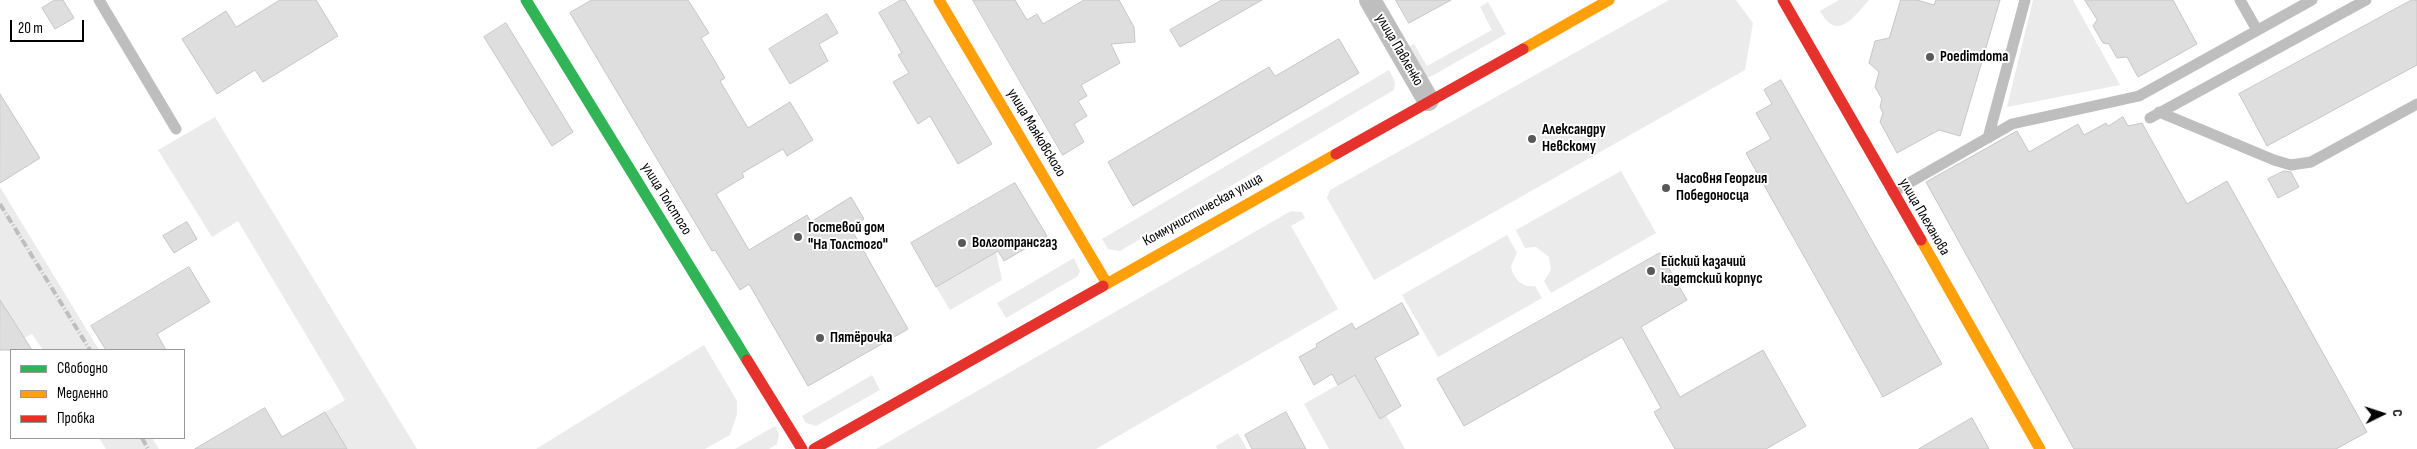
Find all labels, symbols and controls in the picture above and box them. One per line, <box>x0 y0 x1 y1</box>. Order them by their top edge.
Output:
scale bar <box>12 10 86 42</box>
street label: улица Павленко <box>1371 11 1427 89</box>
text: 20 m <box>18 19 43 38</box>
place label: Poedimdoma <box>1940 48 2008 66</box>
marker: Poedimdoma <box>1924 51 1936 63</box>
street label: улица Маяковского <box>1003 86 1069 180</box>
place label: Александру Невскому <box>1542 121 1606 156</box>
marker: Александру Невскому <box>1526 133 1538 145</box>
street label: улица Толстого <box>637 160 695 238</box>
street label: Коммунистическая улица <box>1140 170 1266 250</box>
place label: Часовня Георгия Победоносца <box>1676 170 1767 205</box>
street label: улица Плеханова <box>1895 175 1953 259</box>
marker: Часовня Георгия Победоносца <box>1660 182 1672 194</box>
place label: Гостевой дом "На Толстого" <box>808 219 888 254</box>
marker: Гостевой дом "На Толстого" <box>792 231 804 243</box>
place label: Волготрансгаз <box>972 234 1057 252</box>
marker: Волготрансгаз <box>956 237 968 249</box>
place label: Ейский казачий кадетский корпус <box>1661 253 1762 288</box>
marker: Ейский казачий кадетский корпус <box>1645 265 1657 277</box>
place label: Пятёрочка <box>830 329 892 347</box>
marker: Пятёрочка <box>814 332 826 344</box>
legend <box>10 349 185 439</box>
text: Свободно <box>57 359 108 378</box>
text: Медленно <box>57 384 108 403</box>
north arrow <box>2357 389 2407 439</box>
text: Пробка <box>57 409 95 428</box>
text: С <box>2389 409 2406 417</box>

